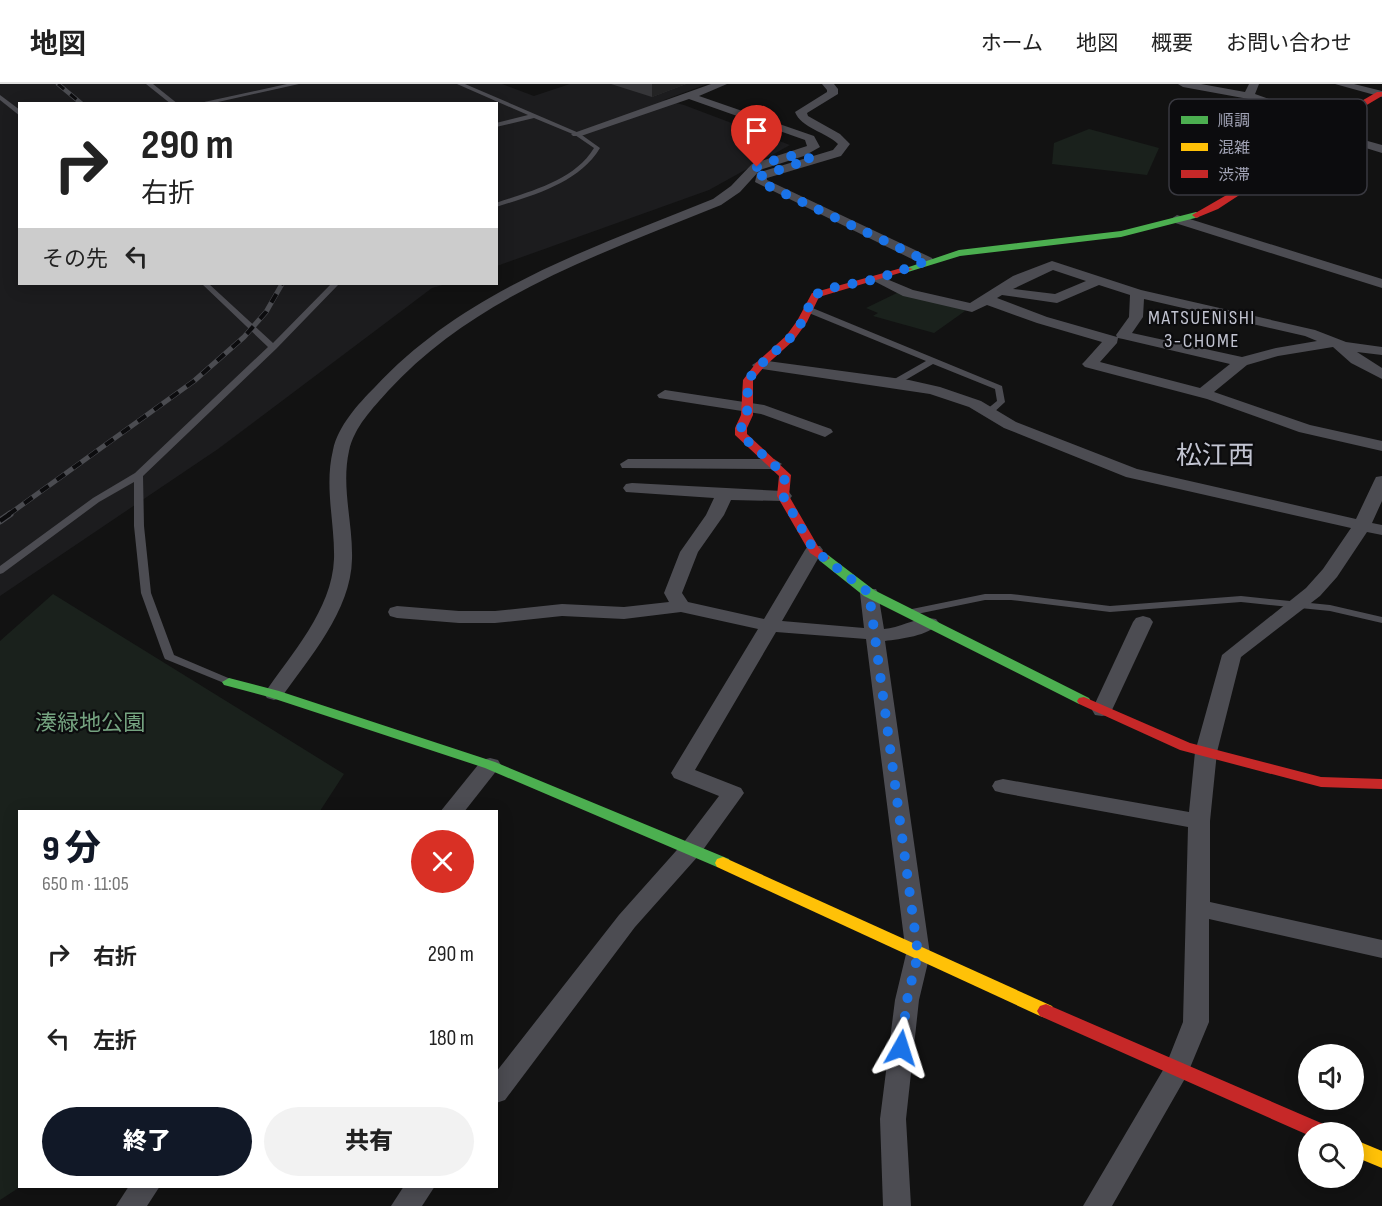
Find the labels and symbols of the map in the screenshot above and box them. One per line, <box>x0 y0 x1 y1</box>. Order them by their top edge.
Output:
legend <box>1169 99 1367 195</box>
pin <box>731 105 782 167</box>
text: 順調 <box>1218 112 1250 131</box>
text: 混雑 <box>1218 139 1250 158</box>
text: 渋滞 <box>1218 166 1250 185</box>
district label: MATSUENISHI 3-CHOME <box>1148 306 1256 353</box>
district label: 松江西 <box>1176 441 1254 472</box>
park label: 湊緑地公園 <box>35 710 145 737</box>
position arrow <box>869 1016 933 1080</box>

